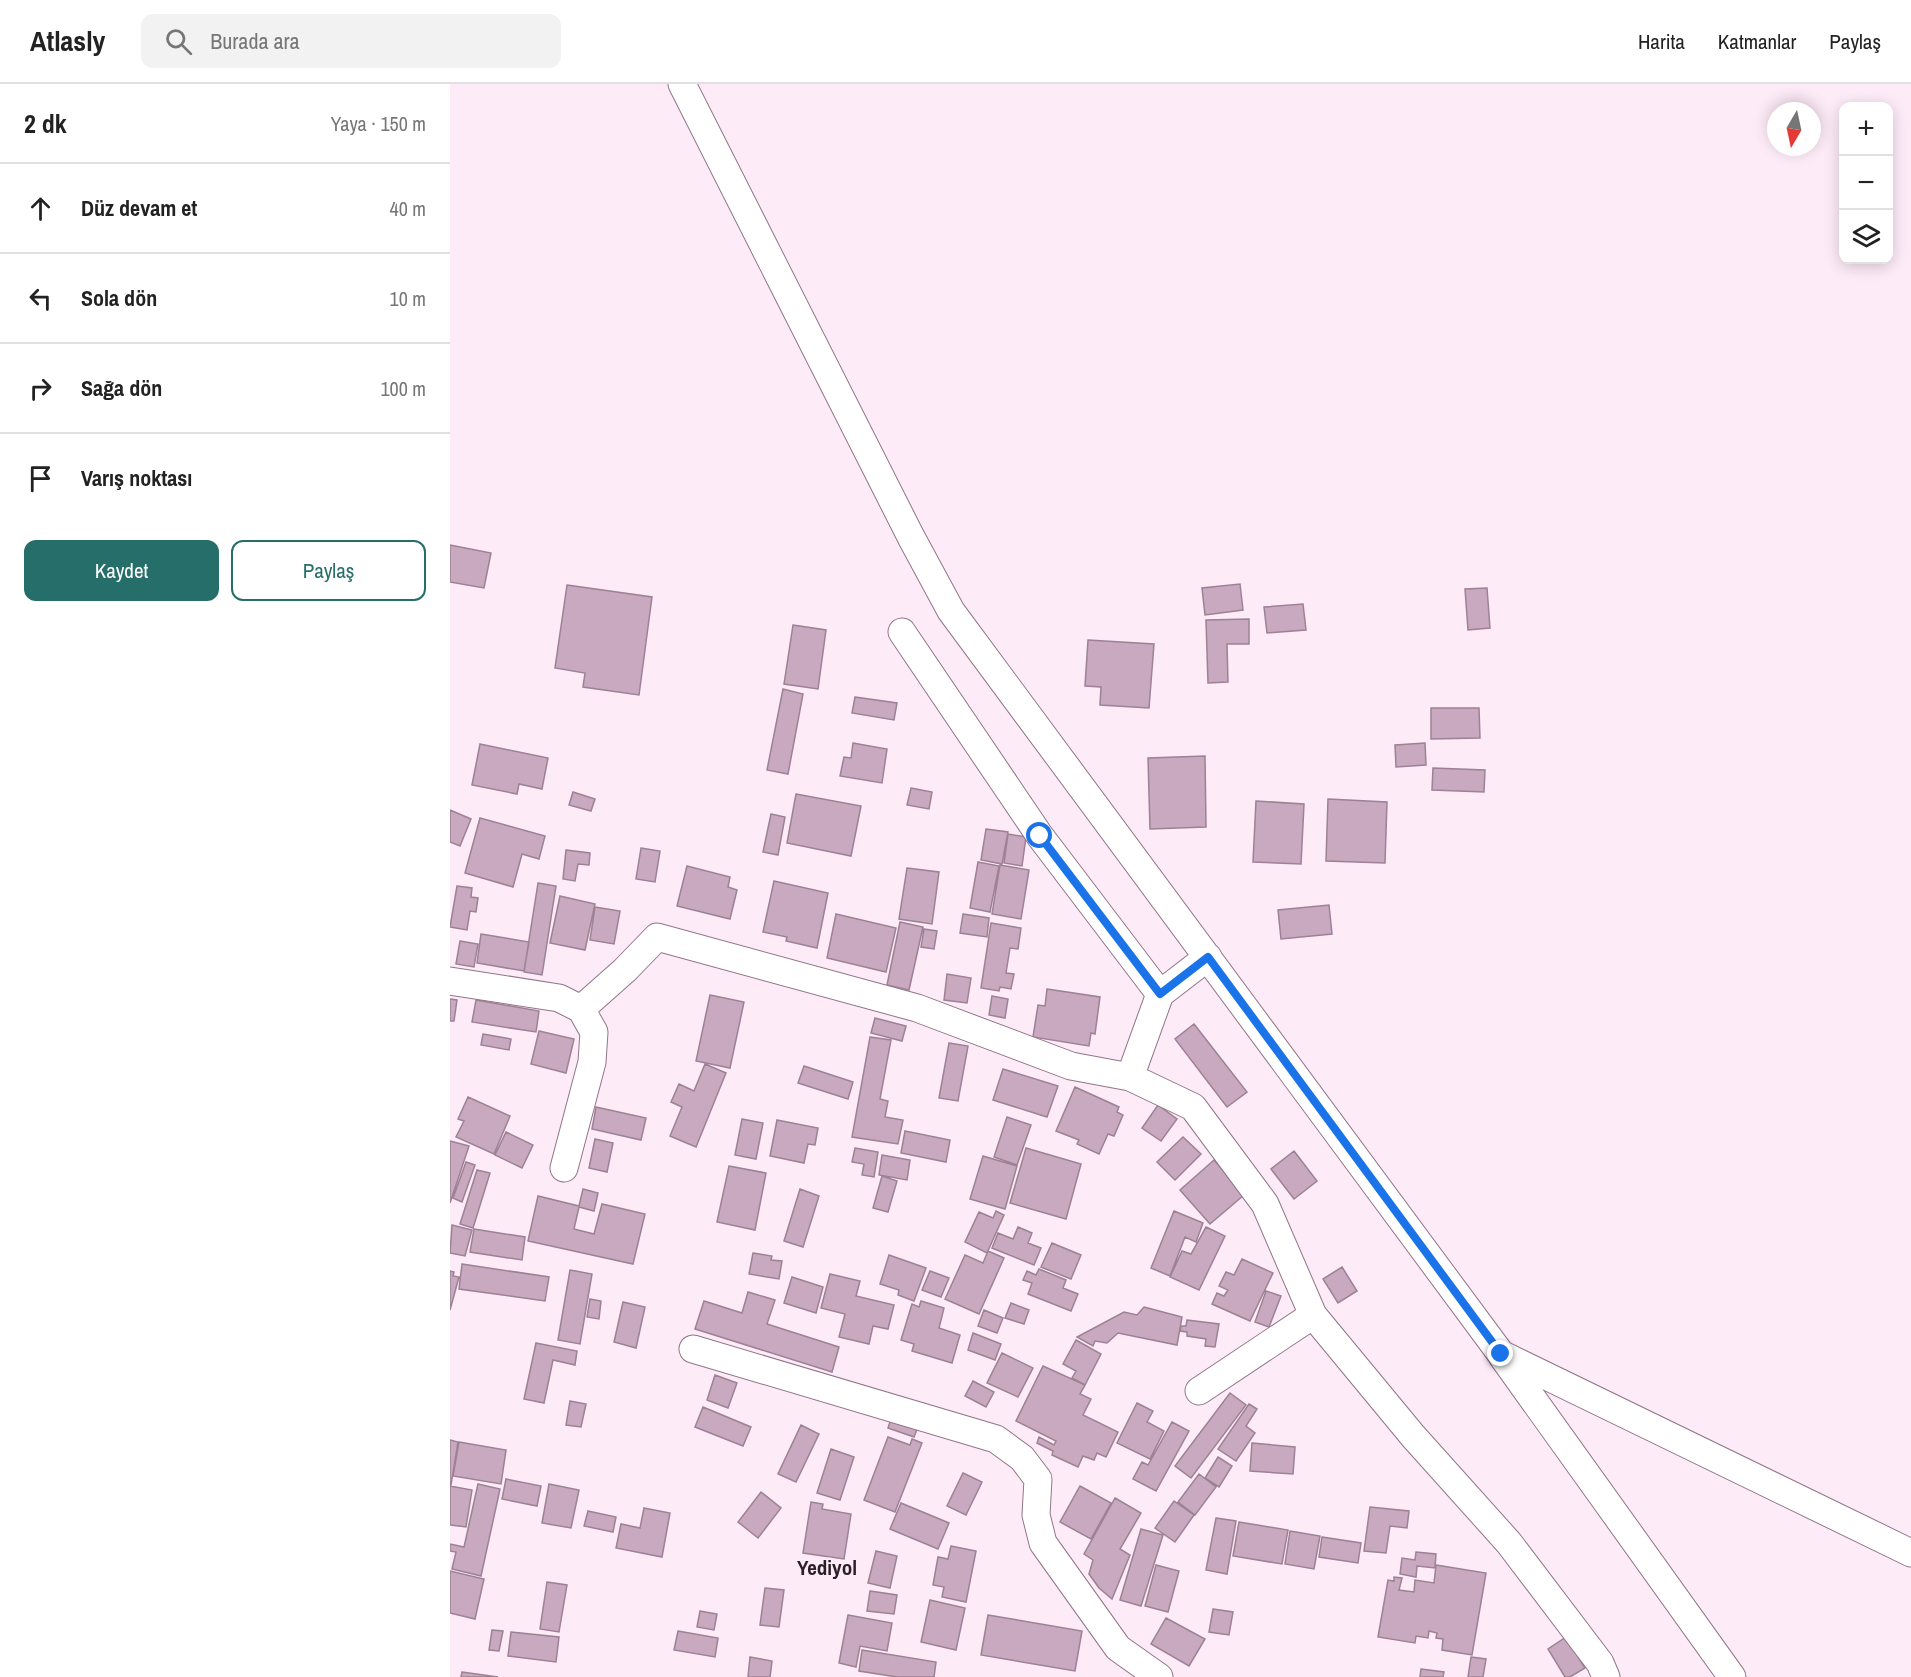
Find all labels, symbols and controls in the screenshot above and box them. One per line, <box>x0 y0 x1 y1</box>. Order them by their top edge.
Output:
search box <box>141 14 561 68</box>
text: Atlasly <box>30 22 105 60</box>
icon: search <box>162 25 195 58</box>
text: Burada ara <box>210 26 300 56</box>
text: Harita <box>1638 27 1685 56</box>
text: Katmanlar <box>1718 27 1796 56</box>
text: Paylaş <box>1829 27 1881 56</box>
north arrow <box>1767 102 1821 156</box>
map controls <box>1839 102 1893 264</box>
button: + <box>1839 102 1893 156</box>
text: 2 dk <box>24 106 67 141</box>
text: Yaya · 150 m <box>331 110 426 137</box>
button: − <box>1839 156 1893 210</box>
icon: ahead <box>24 192 57 225</box>
text: Düz devam et <box>81 193 197 223</box>
text: 40 m <box>390 195 426 222</box>
button: layers <box>1839 210 1893 264</box>
icon: left <box>24 282 57 315</box>
text: Sola dön <box>81 283 157 313</box>
text: 10 m <box>390 285 426 312</box>
icon: right <box>24 372 57 405</box>
text: Sağa dön <box>81 373 162 403</box>
text: 100 m <box>380 375 426 402</box>
icon: arrive <box>24 462 57 495</box>
text: Varış noktası <box>81 463 192 493</box>
button: Kaydet <box>24 540 219 601</box>
button: Paylaş <box>231 540 426 601</box>
route start <box>1026 822 1052 848</box>
route end <box>1487 1340 1513 1366</box>
district label: Yediyol <box>797 1553 857 1582</box>

